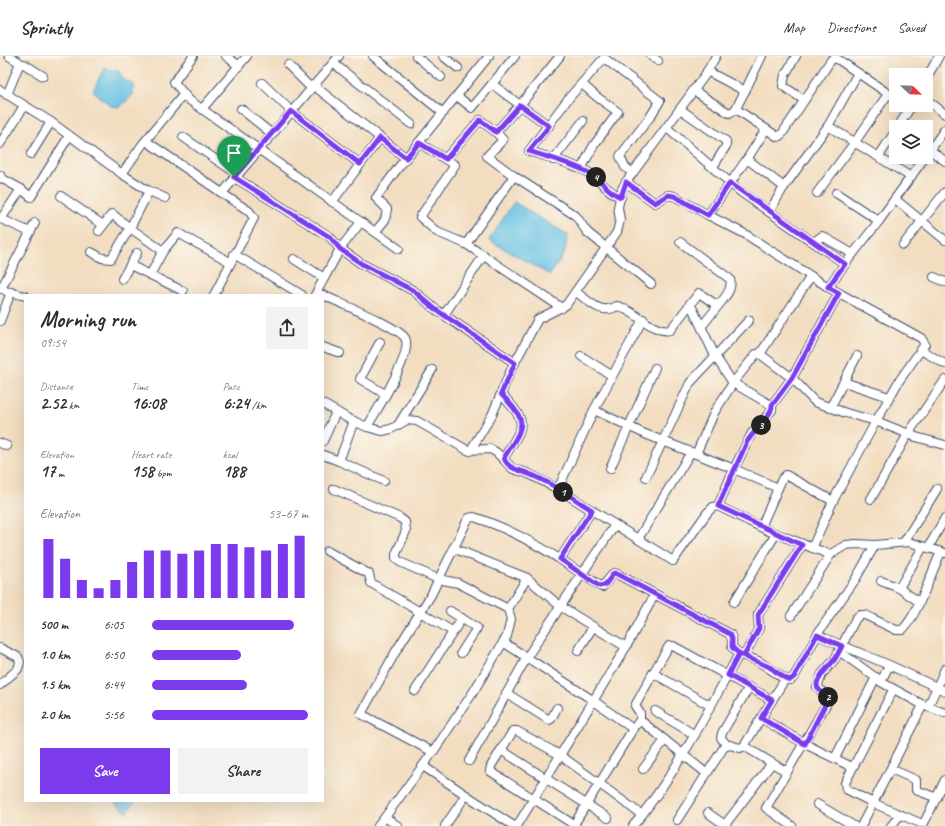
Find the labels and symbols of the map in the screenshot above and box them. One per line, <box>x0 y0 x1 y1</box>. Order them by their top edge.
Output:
north arrow <box>889 68 933 112</box>
pin <box>217 136 251 177</box>
pin: 4 <box>586 167 606 187</box>
pin: 3 <box>751 415 771 435</box>
pin: 1 <box>553 482 573 502</box>
pin: 2 <box>818 687 838 707</box>

